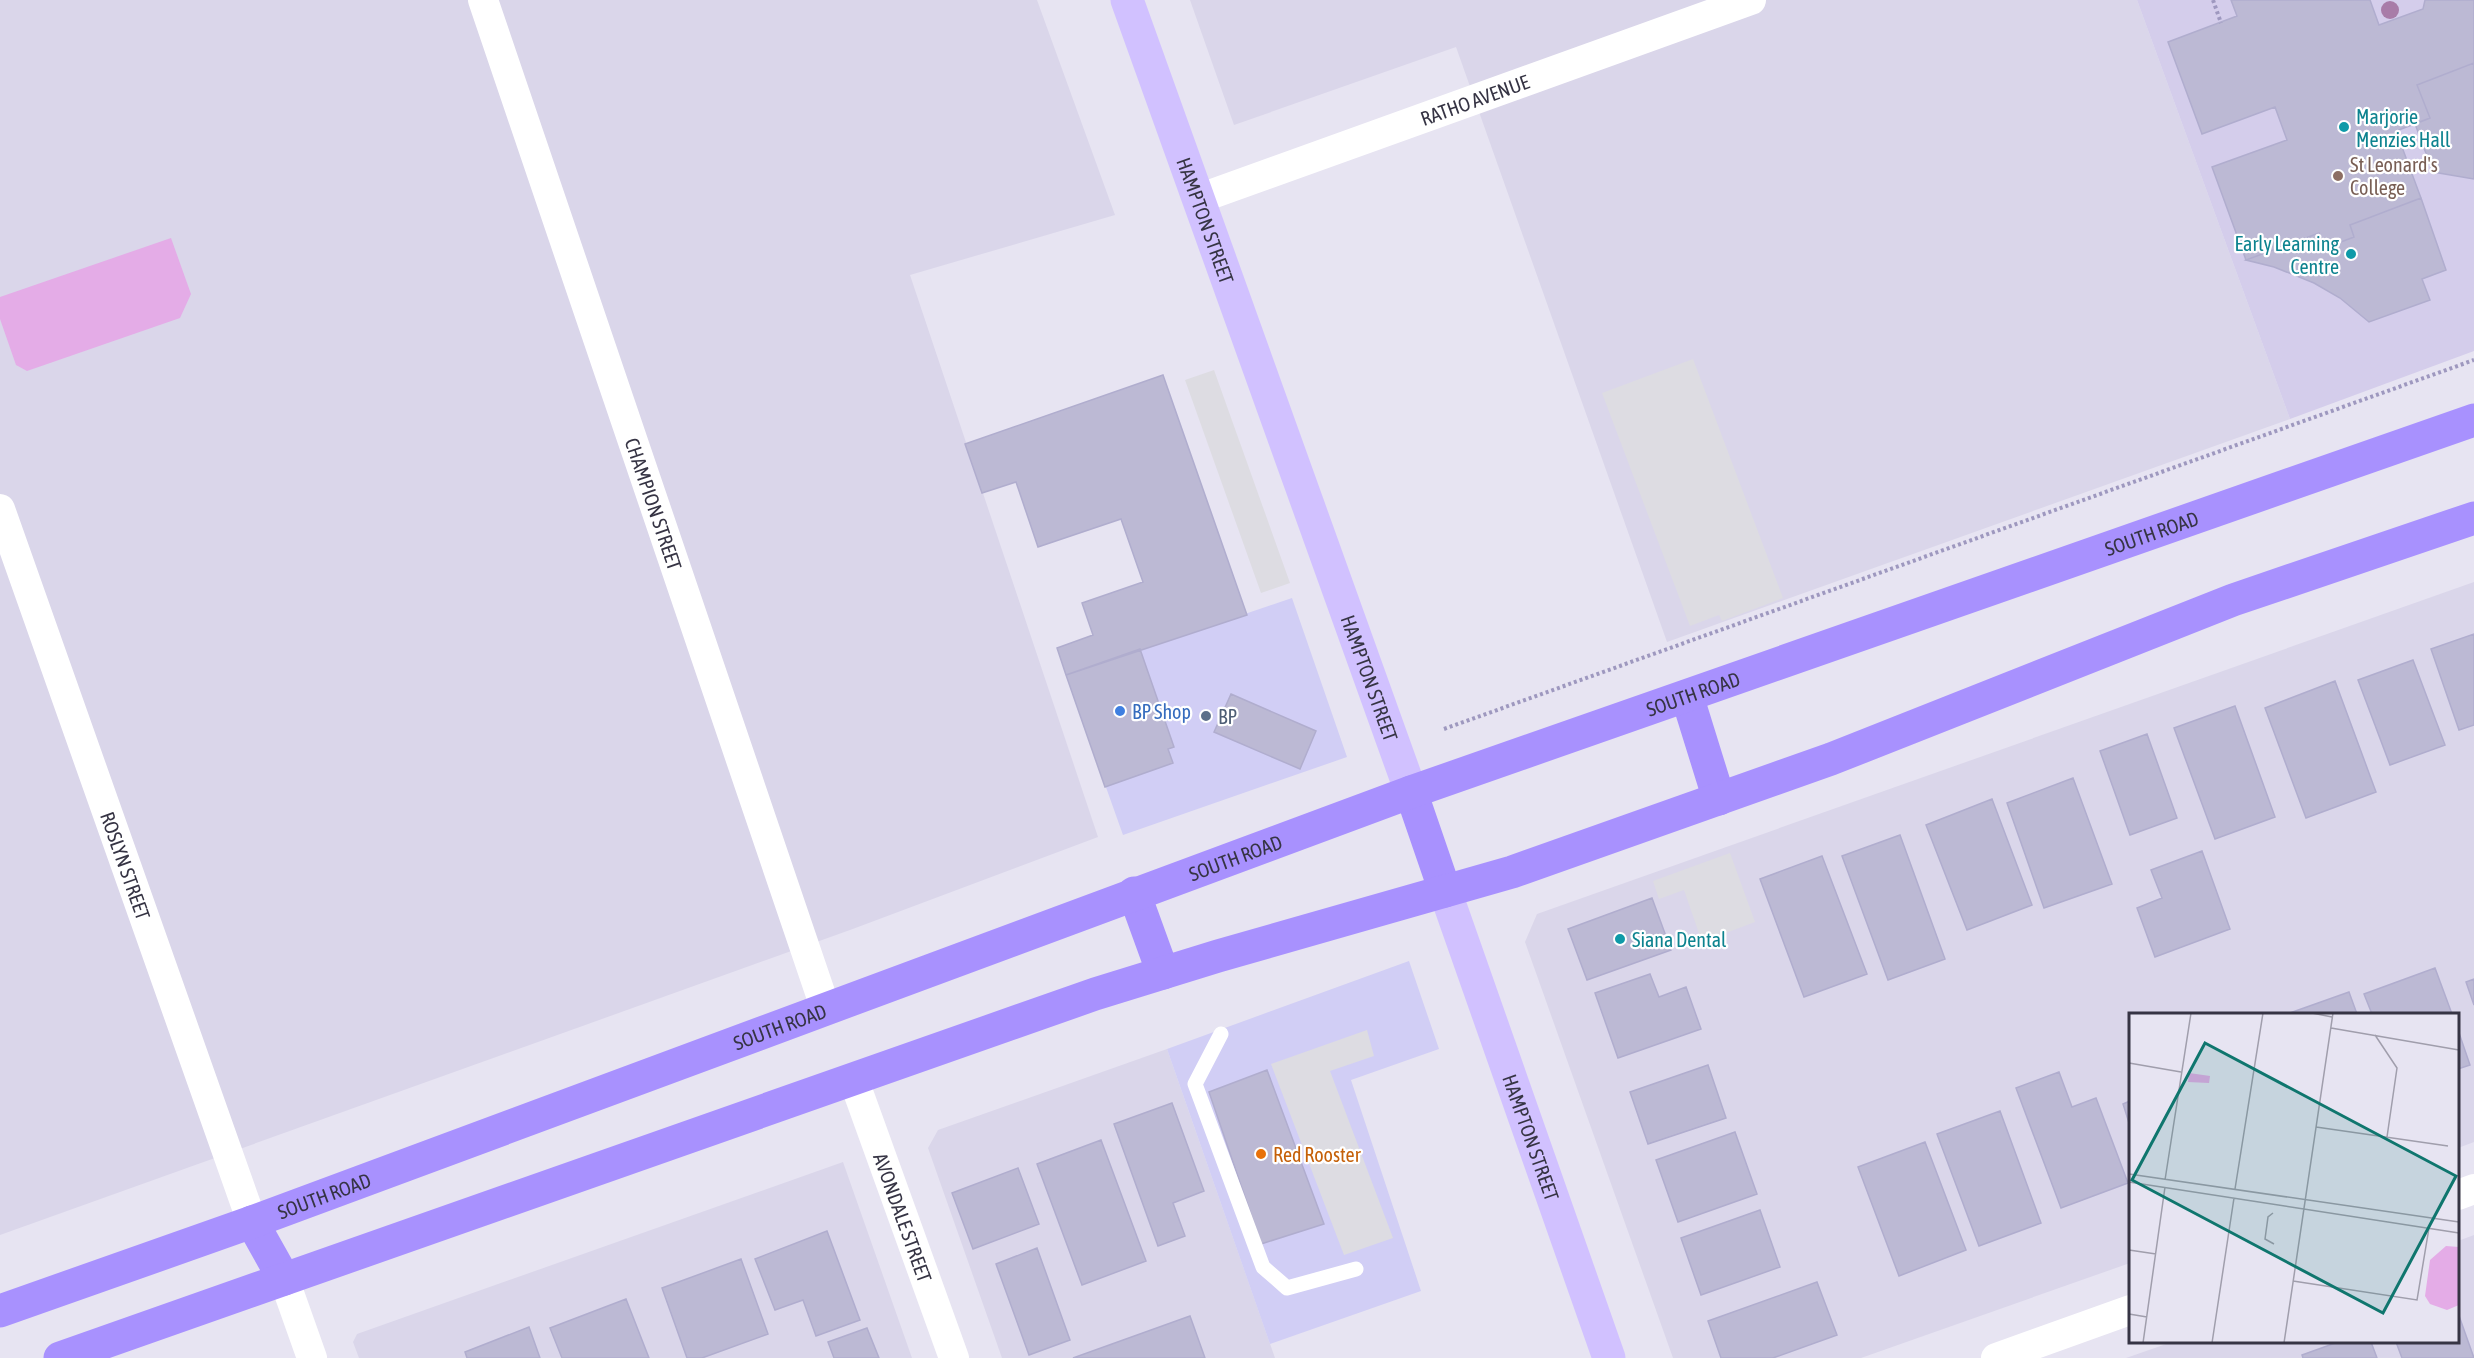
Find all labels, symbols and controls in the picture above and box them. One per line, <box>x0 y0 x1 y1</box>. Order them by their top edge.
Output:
street label: RATHO AVENUE <box>1417 69 1532 130</box>
place label: Marjorie Menzies Hall <box>2356 105 2451 151</box>
marker: Marjorie Menzies Hall <box>2337 120 2351 134</box>
place label: St Leonard's College <box>2350 153 2438 199</box>
street label: HAMPTON STREET <box>1173 154 1239 287</box>
marker: St Leonard's College <box>2331 169 2345 183</box>
place label: Early Learning Centre <box>2235 232 2339 278</box>
marker: Early Learning Centre <box>2344 247 2358 261</box>
street label: CHAMPION STREET <box>621 435 687 573</box>
street label: SOUTH ROAD <box>2102 506 2201 560</box>
street label: HAMPTON STREET <box>1337 612 1403 744</box>
street label: SOUTH ROAD <box>1643 666 1743 720</box>
place label: BP Shop <box>1132 700 1191 723</box>
marker: BP Shop <box>1113 704 1127 718</box>
place label: BP <box>1218 705 1237 728</box>
marker: BP <box>1199 709 1213 723</box>
street label: ROSLYN STREET <box>96 808 156 923</box>
street label: SOUTH ROAD <box>1186 829 1285 885</box>
place label: Siana Dental <box>1632 928 1727 951</box>
marker: Siana Dental <box>1613 932 1627 946</box>
street label: SOUTH ROAD <box>730 999 829 1054</box>
inset map <box>2129 1013 2459 1343</box>
street label: HAMPTON STREET <box>1499 1071 1564 1204</box>
place label: Red Rooster <box>1273 1143 1362 1166</box>
marker: Red Rooster <box>1254 1147 1268 1161</box>
street label: AVONDALE STREET <box>869 1150 937 1285</box>
street label: SOUTH ROAD <box>274 1168 374 1223</box>

